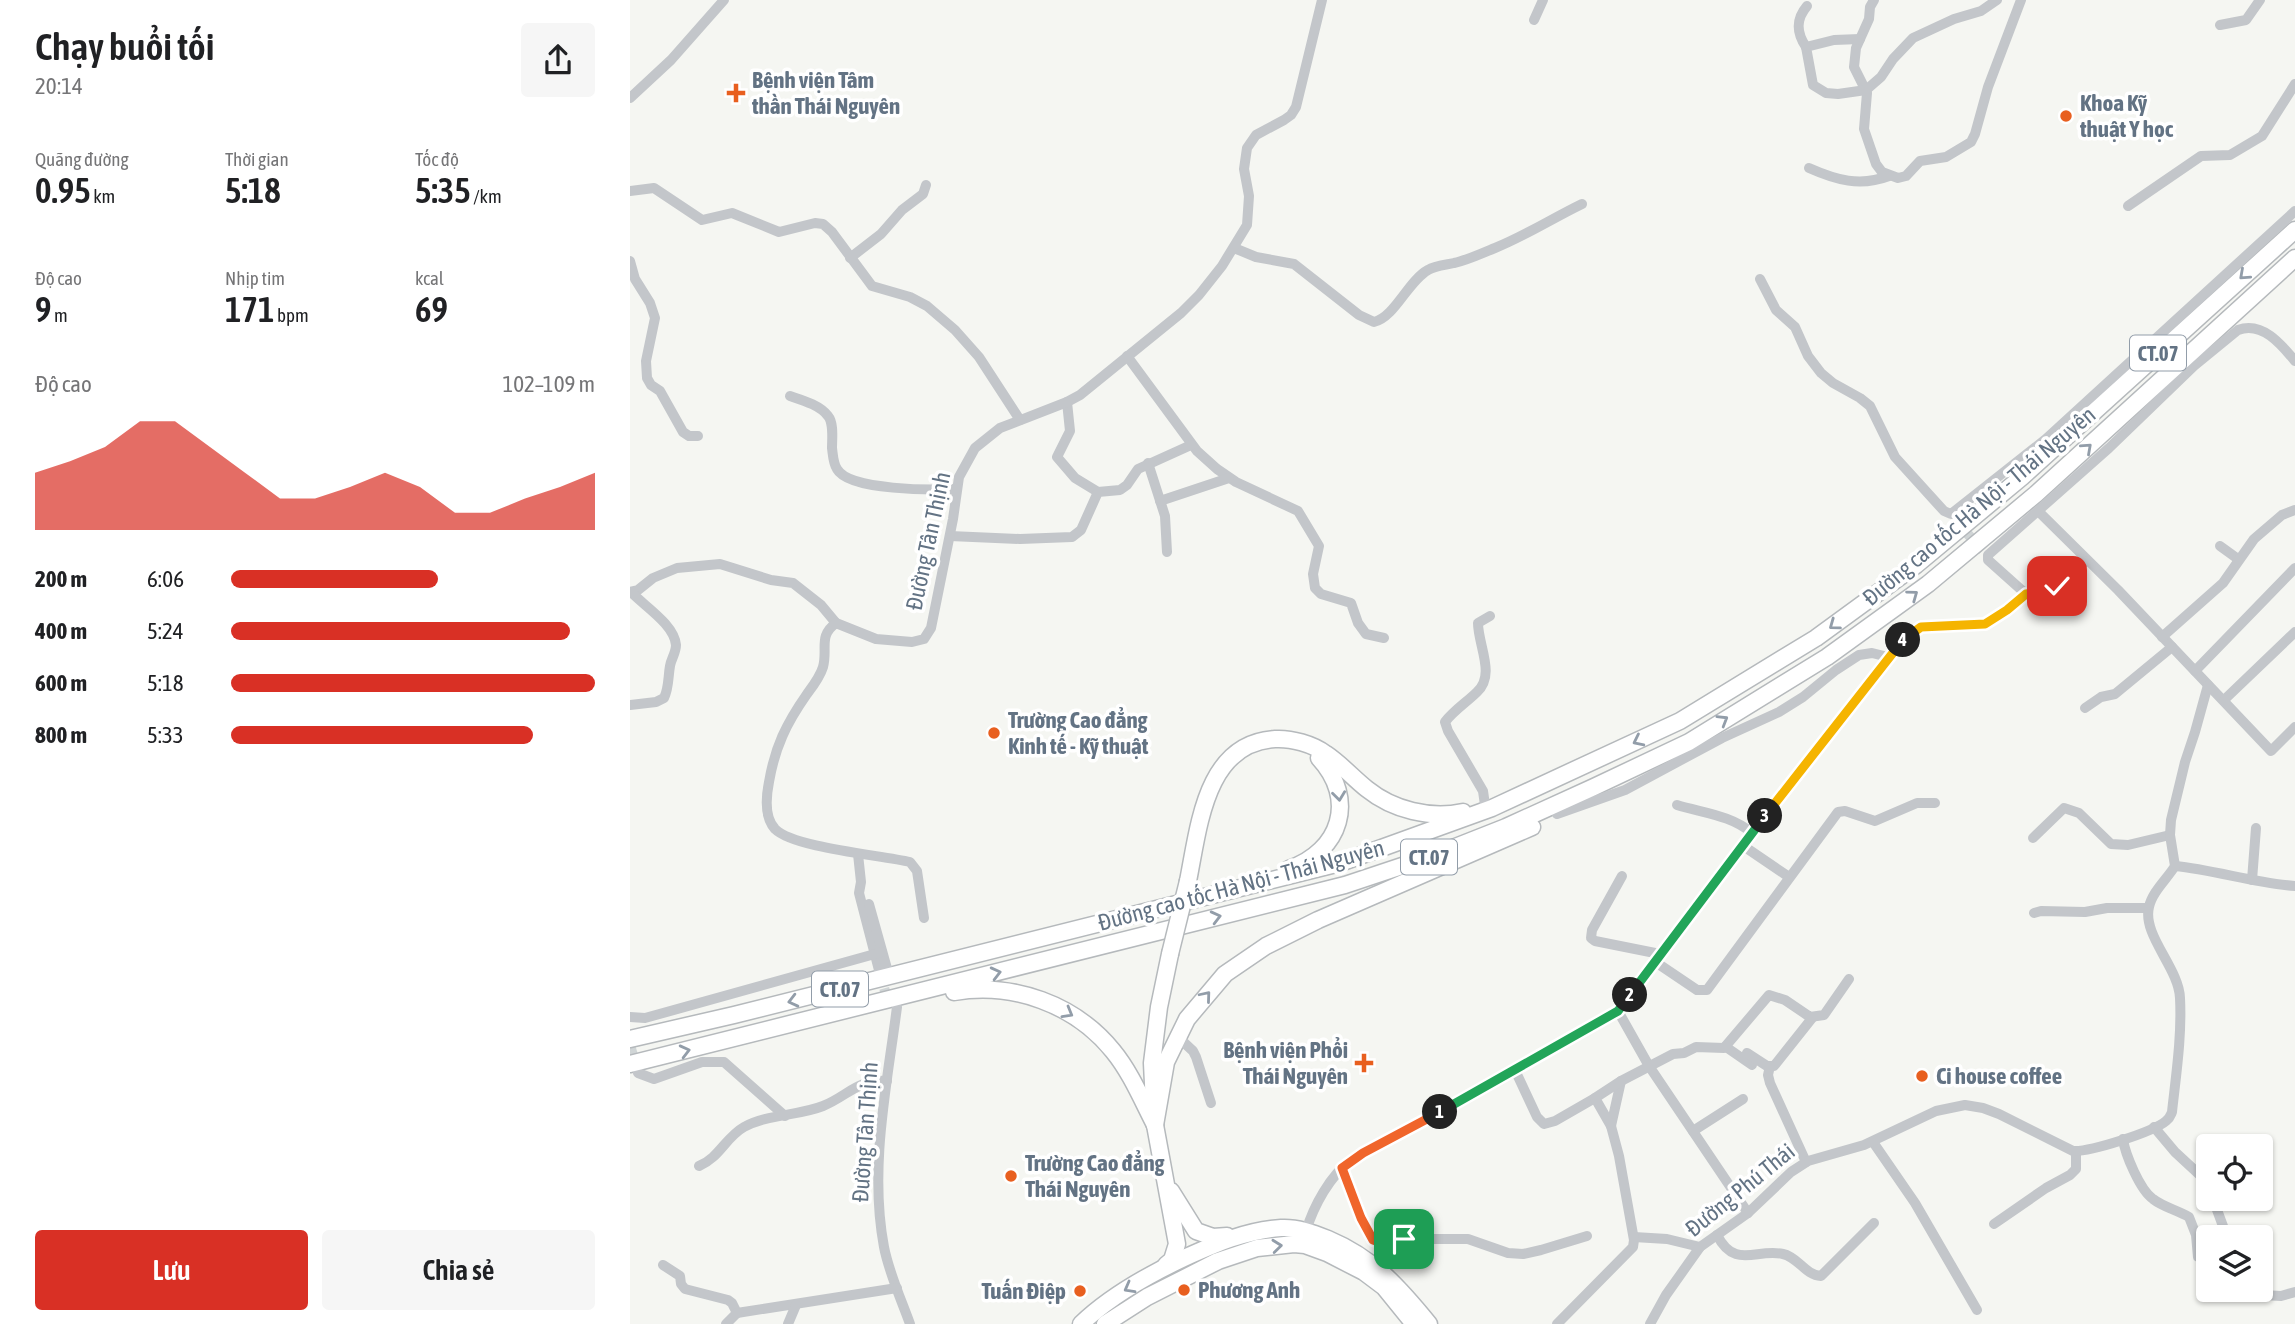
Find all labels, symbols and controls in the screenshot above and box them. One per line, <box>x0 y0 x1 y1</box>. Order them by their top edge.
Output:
button: share <box>521 23 595 97</box>
text: Chạy buổi tối <box>35 25 214 68</box>
place label: Bệnh viện Tâm thần Thái Nguyên <box>751 67 900 119</box>
text: 20:14 <box>35 73 83 99</box>
marker: Bệnh viện Tâm thần Thái Nguyên <box>726 83 746 103</box>
place label: Khoa Kỹ thuật Y học <box>2079 90 2174 142</box>
marker: Khoa Kỹ thuật Y học <box>2058 108 2074 124</box>
text: Quãng đường <box>35 148 129 170</box>
text: Thời gian <box>225 148 289 170</box>
text: Tốc độ <box>415 148 459 170</box>
text: 0.95 <box>35 170 91 210</box>
text: 5:18 <box>225 170 281 210</box>
text: 5:35 <box>415 170 471 210</box>
text: km <box>91 185 115 207</box>
text: /km <box>471 185 502 207</box>
text: Độ cao <box>35 267 82 289</box>
text: Nhịp tim <box>225 267 285 289</box>
text: kcal <box>415 267 444 289</box>
one-way arrow <box>2239 267 2252 279</box>
text: 9 <box>35 289 51 329</box>
text: 171 <box>225 289 274 329</box>
text: 69 <box>415 289 448 329</box>
text: m <box>51 304 68 326</box>
text: bpm <box>274 304 309 326</box>
road number: CT.07 <box>2130 336 2186 370</box>
text: Độ cao <box>35 371 92 397</box>
text: 102–109 m <box>502 371 595 397</box>
street label: Đường cao tốc Hà Nội - Thái Nguyên <box>1858 401 2100 611</box>
one-way arrow <box>2078 444 2091 456</box>
street label: Đường Tân Thịnh <box>901 469 955 613</box>
pin <box>2027 556 2087 616</box>
text: 200 m <box>35 566 87 592</box>
text: 6:06 <box>147 566 184 592</box>
icon: check <box>2038 567 2076 605</box>
one-way arrow <box>1905 590 1918 603</box>
one-way arrow <box>1829 617 1841 629</box>
text: 400 m <box>35 618 87 644</box>
text: 5:24 <box>147 618 184 644</box>
pin: 4 <box>1886 622 1920 658</box>
text: 4 <box>1898 628 1907 650</box>
text: 600 m <box>35 670 87 696</box>
text: 5:18 <box>147 670 184 696</box>
place label: Trường Cao đẳng Kinh tế - Kỹ thuật <box>1008 706 1149 759</box>
one-way arrow <box>1716 716 1729 729</box>
text: 800 m <box>35 722 87 748</box>
text: 5:33 <box>147 722 184 748</box>
marker: Trường Cao đẳng Kinh tế - Kỹ thuật <box>986 725 1002 741</box>
one-way arrow <box>1633 733 1645 747</box>
one-way arrow <box>1332 790 1347 802</box>
pin: 3 <box>1748 798 1782 834</box>
text: 3 <box>1760 804 1769 826</box>
street label: Đường cao tốc Hà Nội - Thái Nguyên <box>1095 834 1387 936</box>
road number: CT.07 <box>1401 840 1457 874</box>
one-way arrow <box>1210 911 1222 925</box>
one-way arrow <box>990 967 1002 981</box>
road number: CT.07 <box>812 972 868 1006</box>
pin: 2 <box>1612 978 1648 1012</box>
text: 2 <box>1625 983 1634 1005</box>
one-way arrow <box>1198 992 1210 1005</box>
one-way arrow <box>787 993 799 1007</box>
one-way arrow <box>1061 1005 1073 1018</box>
place label: Bệnh viện Phổi Thái Nguyên <box>1223 1036 1348 1089</box>
one-way arrow <box>679 1044 691 1059</box>
marker: Bệnh viện Phổi Thái Nguyên <box>1354 1053 1374 1073</box>
street label: Đường Tân Thịnh <box>847 1061 883 1203</box>
place label: Ci house coffee <box>1936 1063 2062 1089</box>
marker: Ci house coffee <box>1914 1068 1930 1084</box>
pin: 1 <box>1422 1094 1458 1130</box>
text: 1 <box>1435 1100 1444 1122</box>
map controls <box>2196 1134 2273 1302</box>
button: locate <box>2196 1134 2273 1211</box>
street label: Đường Phú Thái <box>1680 1138 1800 1242</box>
place label: Trường Cao đẳng Thái Nguyên <box>1025 1149 1165 1202</box>
marker: Trường Cao đẳng Thái Nguyên <box>1003 1168 1019 1184</box>
pin <box>1374 1209 1434 1269</box>
icon: arrive <box>1385 1220 1423 1258</box>
button: layers <box>2196 1225 2273 1302</box>
button: Lưu <box>35 1230 308 1310</box>
button: Chia sẻ <box>322 1230 595 1310</box>
one-way arrow <box>1271 1238 1282 1253</box>
place label: Phương Anh <box>1198 1277 1300 1303</box>
place label: Tuấn Điệp <box>981 1278 1066 1304</box>
one-way arrow <box>1124 1280 1136 1293</box>
marker: Phương Anh <box>1176 1282 1192 1298</box>
marker: Tuấn Điệp <box>1072 1283 1088 1299</box>

